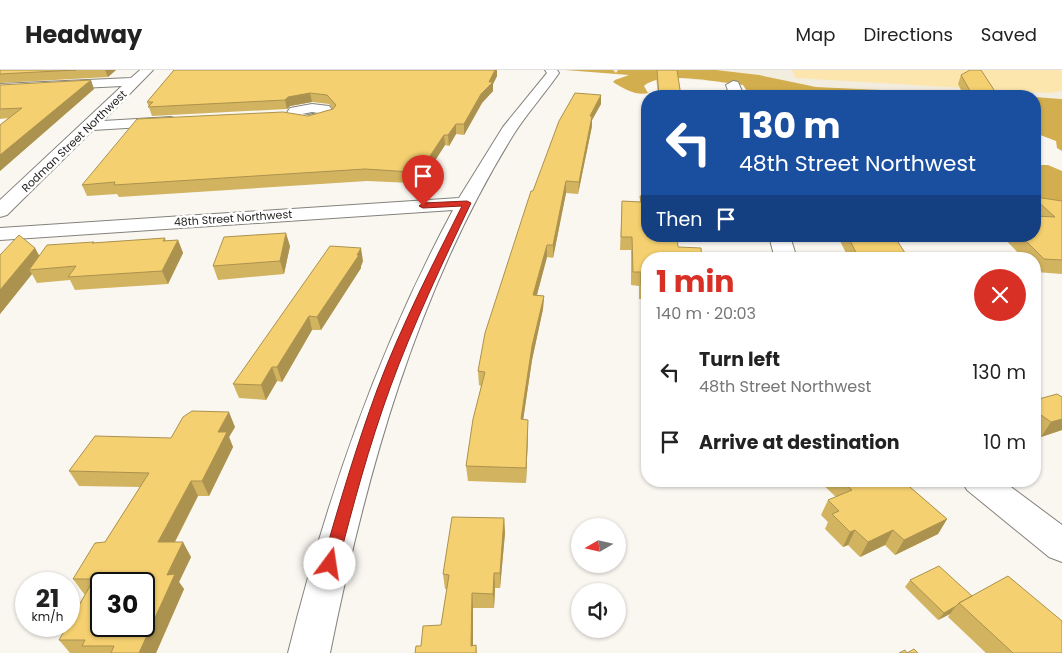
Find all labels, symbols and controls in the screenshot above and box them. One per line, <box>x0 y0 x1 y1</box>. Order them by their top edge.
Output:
text: Headway <box>25 18 142 51</box>
text: Map <box>796 22 835 47</box>
text: Directions <box>863 22 953 47</box>
text: Saved <box>981 22 1037 47</box>
street label: Rodman Street Northwest <box>18 86 130 196</box>
text: 130 m <box>739 101 841 150</box>
icon: left <box>656 110 721 175</box>
text: 48th Street Northwest <box>739 148 976 179</box>
pin <box>402 155 444 206</box>
icon: arrive <box>409 162 437 190</box>
icon: arrive <box>712 205 740 233</box>
street label: 48th Street Northwest <box>173 206 293 230</box>
text: Then <box>656 206 702 233</box>
text: 1 min <box>656 260 734 303</box>
button: close <box>974 269 1026 321</box>
text: 140 m · 20:03 <box>656 302 756 325</box>
text: Turn left <box>699 346 780 373</box>
icon: left <box>656 358 684 386</box>
text: 130 m <box>972 359 1026 386</box>
text: 48th Street Northwest <box>699 375 871 398</box>
icon: arrive <box>656 428 684 456</box>
text: Arrive at destination <box>699 429 900 456</box>
text: 10 m <box>983 429 1026 456</box>
north arrow <box>571 518 626 572</box>
map controls <box>571 518 626 638</box>
position arrow <box>303 537 355 589</box>
speed limit sign: 30 <box>90 572 155 637</box>
text: 21 <box>36 581 59 616</box>
button: sound <box>571 583 626 638</box>
text: km/h <box>32 608 63 625</box>

